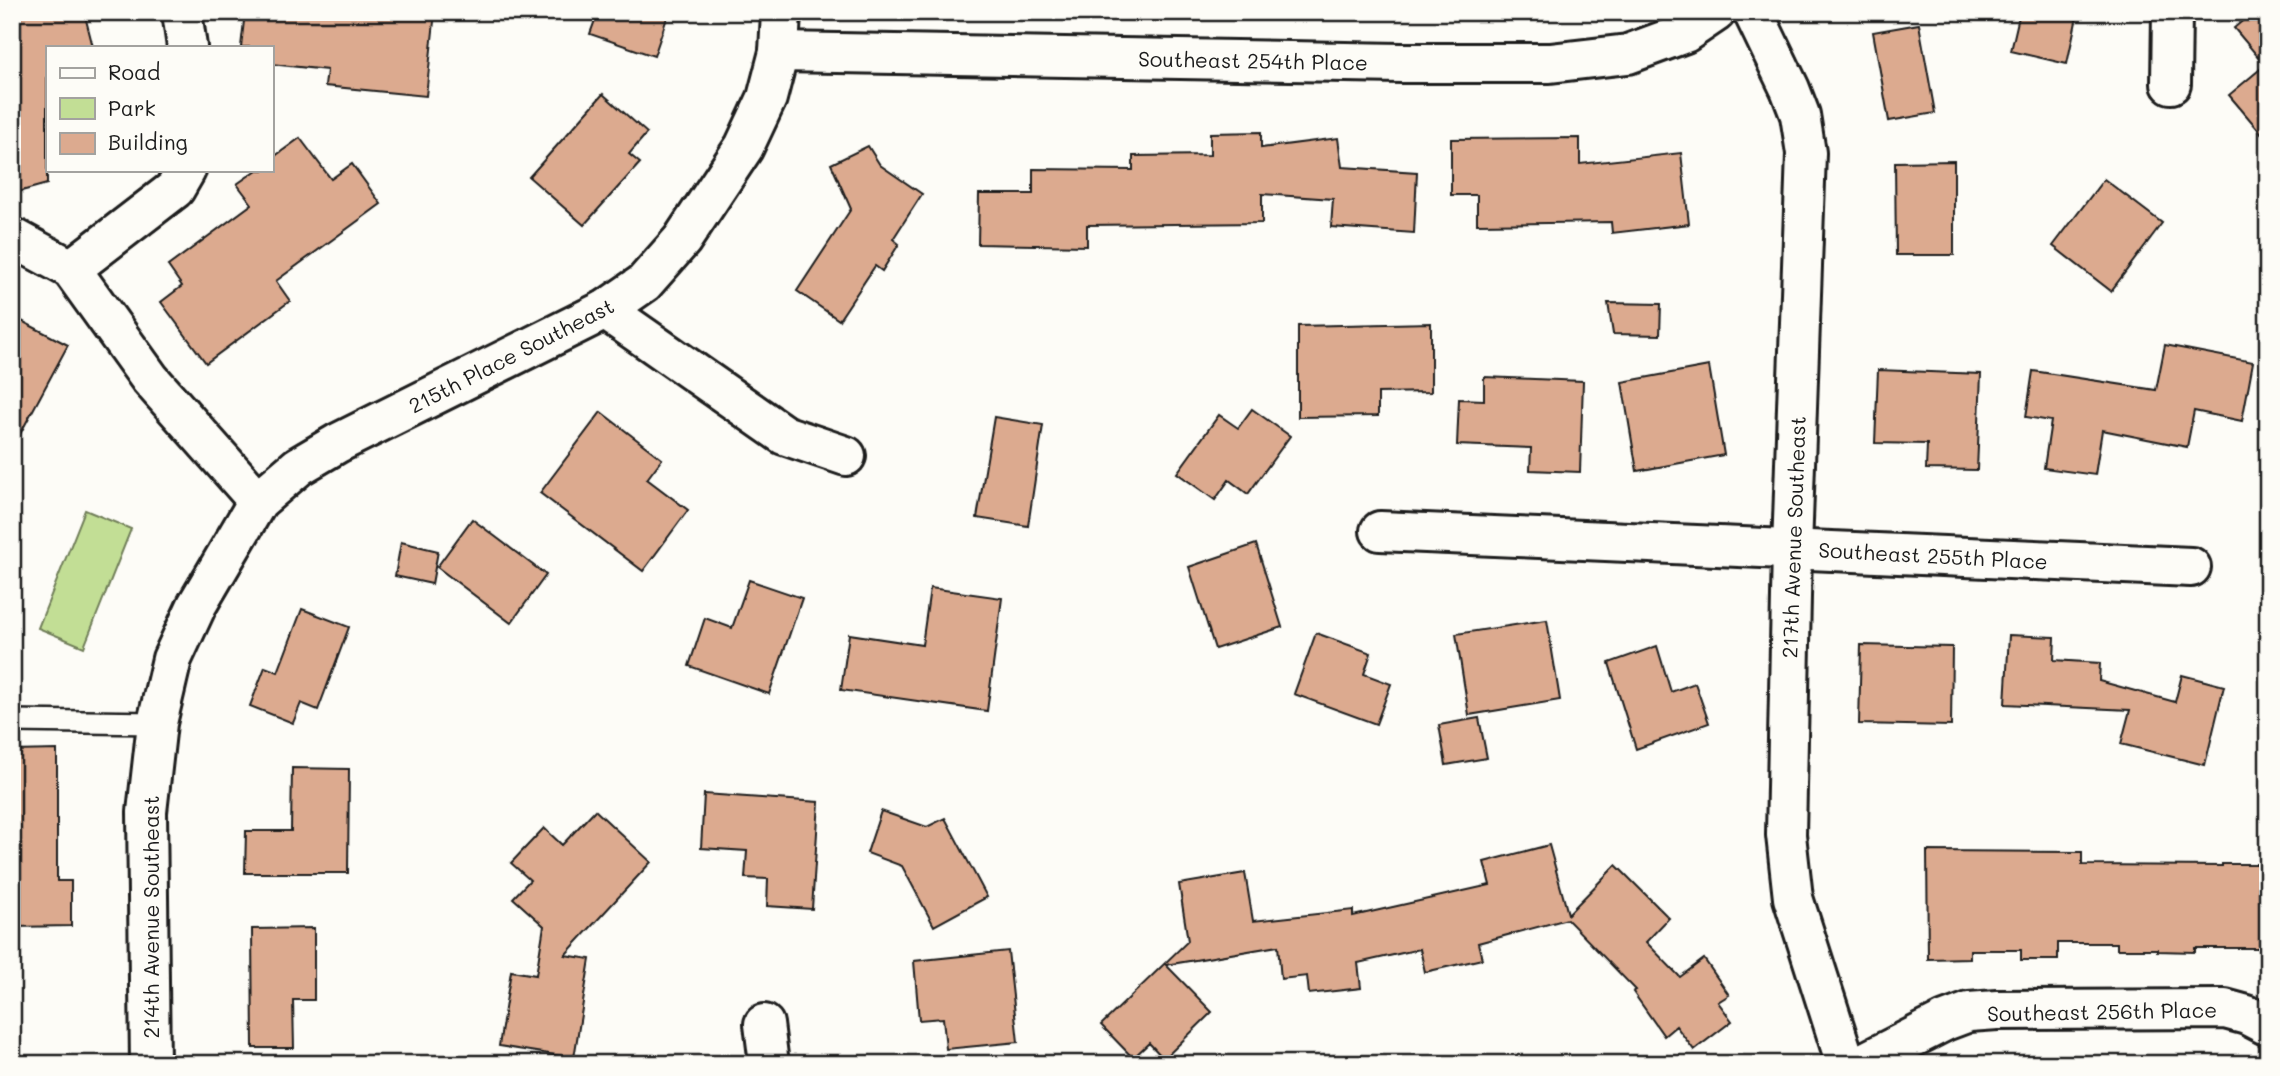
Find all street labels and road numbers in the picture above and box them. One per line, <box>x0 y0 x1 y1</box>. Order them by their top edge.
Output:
street label: Southeast 254th Place <box>1138 44 1368 76</box>
street label: 215th Place Southeast <box>404 291 618 419</box>
street label: 217th Avenue Southeast <box>1775 415 1811 659</box>
street label: Southeast 255th Place <box>1818 536 2048 574</box>
street label: 214th Avenue Southeast <box>137 796 164 1038</box>
street label: Southeast 256th Place <box>1987 995 2217 1027</box>

